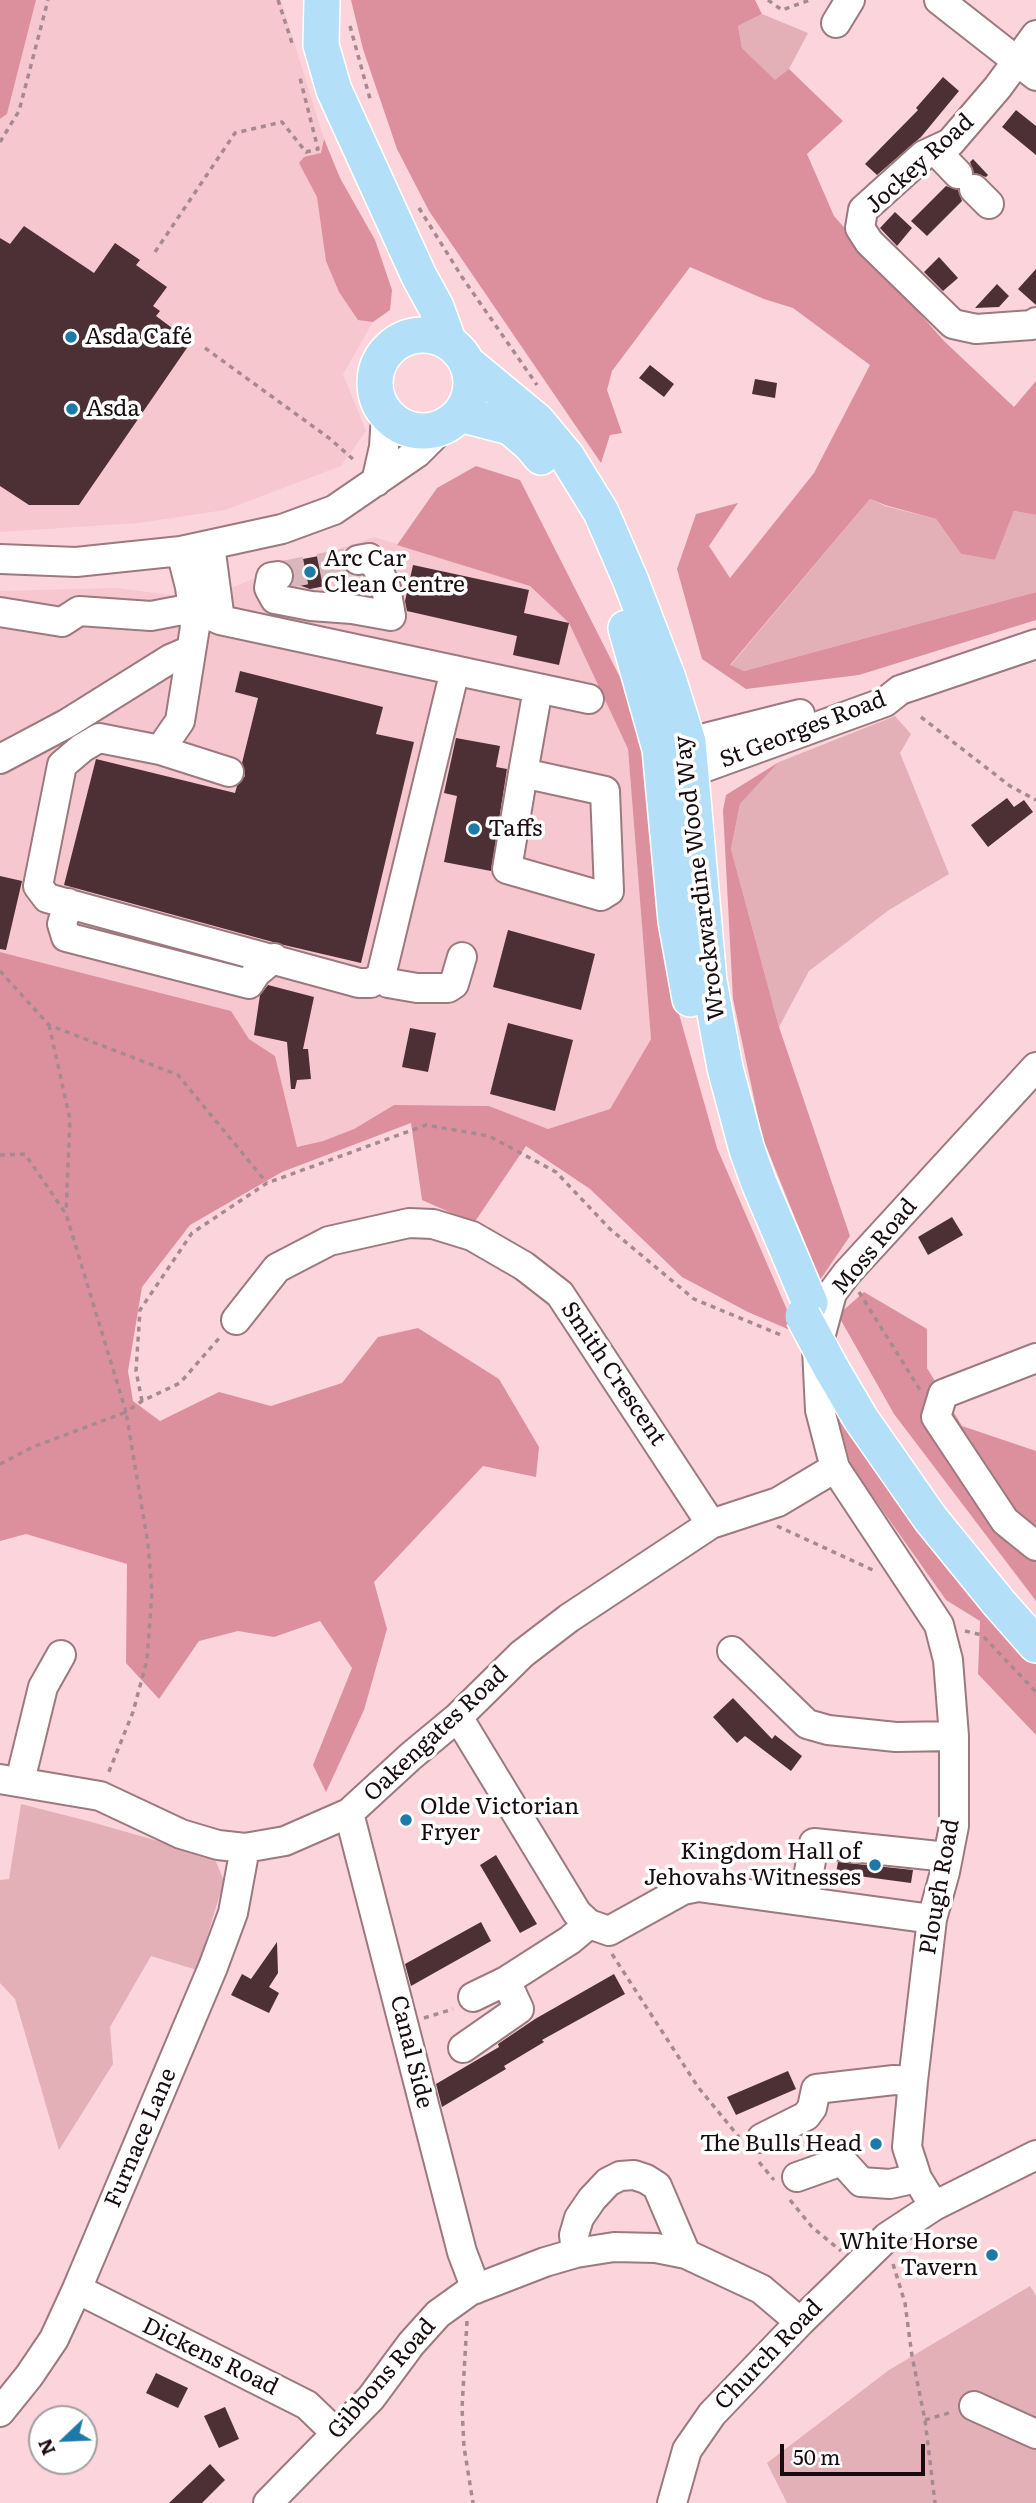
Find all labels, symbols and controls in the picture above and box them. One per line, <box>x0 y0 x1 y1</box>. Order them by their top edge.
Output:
street label: Jockey Road <box>860 108 980 220</box>
place label: Asda Café <box>85 323 192 351</box>
marker: Asda Café <box>63 329 79 345</box>
place label: Asda <box>86 395 140 423</box>
marker: Asda <box>64 401 80 417</box>
place label: Arc Car Clean Centre <box>324 545 465 599</box>
marker: Arc Car Clean Centre <box>302 564 318 580</box>
street label: St Georges Road <box>716 686 890 774</box>
street label: Wrockwardine Wood Way <box>669 734 731 1022</box>
place label: Taffs <box>488 815 542 843</box>
marker: Taffs <box>466 821 482 837</box>
street label: Moss Road <box>827 1193 923 1301</box>
street label: Smith Crescent <box>555 1297 671 1451</box>
street label: Oakengates Road <box>358 1660 514 1808</box>
place label: Olde Victorian Fryer <box>420 1793 579 1847</box>
marker: Olde Victorian Fryer <box>398 1812 414 1828</box>
street label: Plough Road <box>914 1817 966 1957</box>
place label: Kingdom Hall of Jehovahs Witnesses <box>644 1838 861 1892</box>
marker: Kingdom Hall of Jehovahs Witnesses <box>867 1857 883 1873</box>
street label: Canal Side <box>384 1993 438 2111</box>
street label: Furnace Lane <box>99 2064 183 2212</box>
place label: The Bulls Head <box>700 2130 862 2158</box>
marker: The Bulls Head <box>868 2136 884 2152</box>
place label: White Horse Tavern <box>839 2228 978 2282</box>
marker: White Horse Tavern <box>984 2247 1000 2263</box>
street label: Church Road <box>710 2294 828 2416</box>
street label: Dickens Road <box>138 2312 282 2402</box>
street label: Gibbons Road <box>322 2313 442 2445</box>
north arrow <box>28 2405 98 2475</box>
scale bar <box>784 2430 929 2474</box>
text: N <box>30 2435 62 2460</box>
text: 50 m <box>793 2440 840 2471</box>

